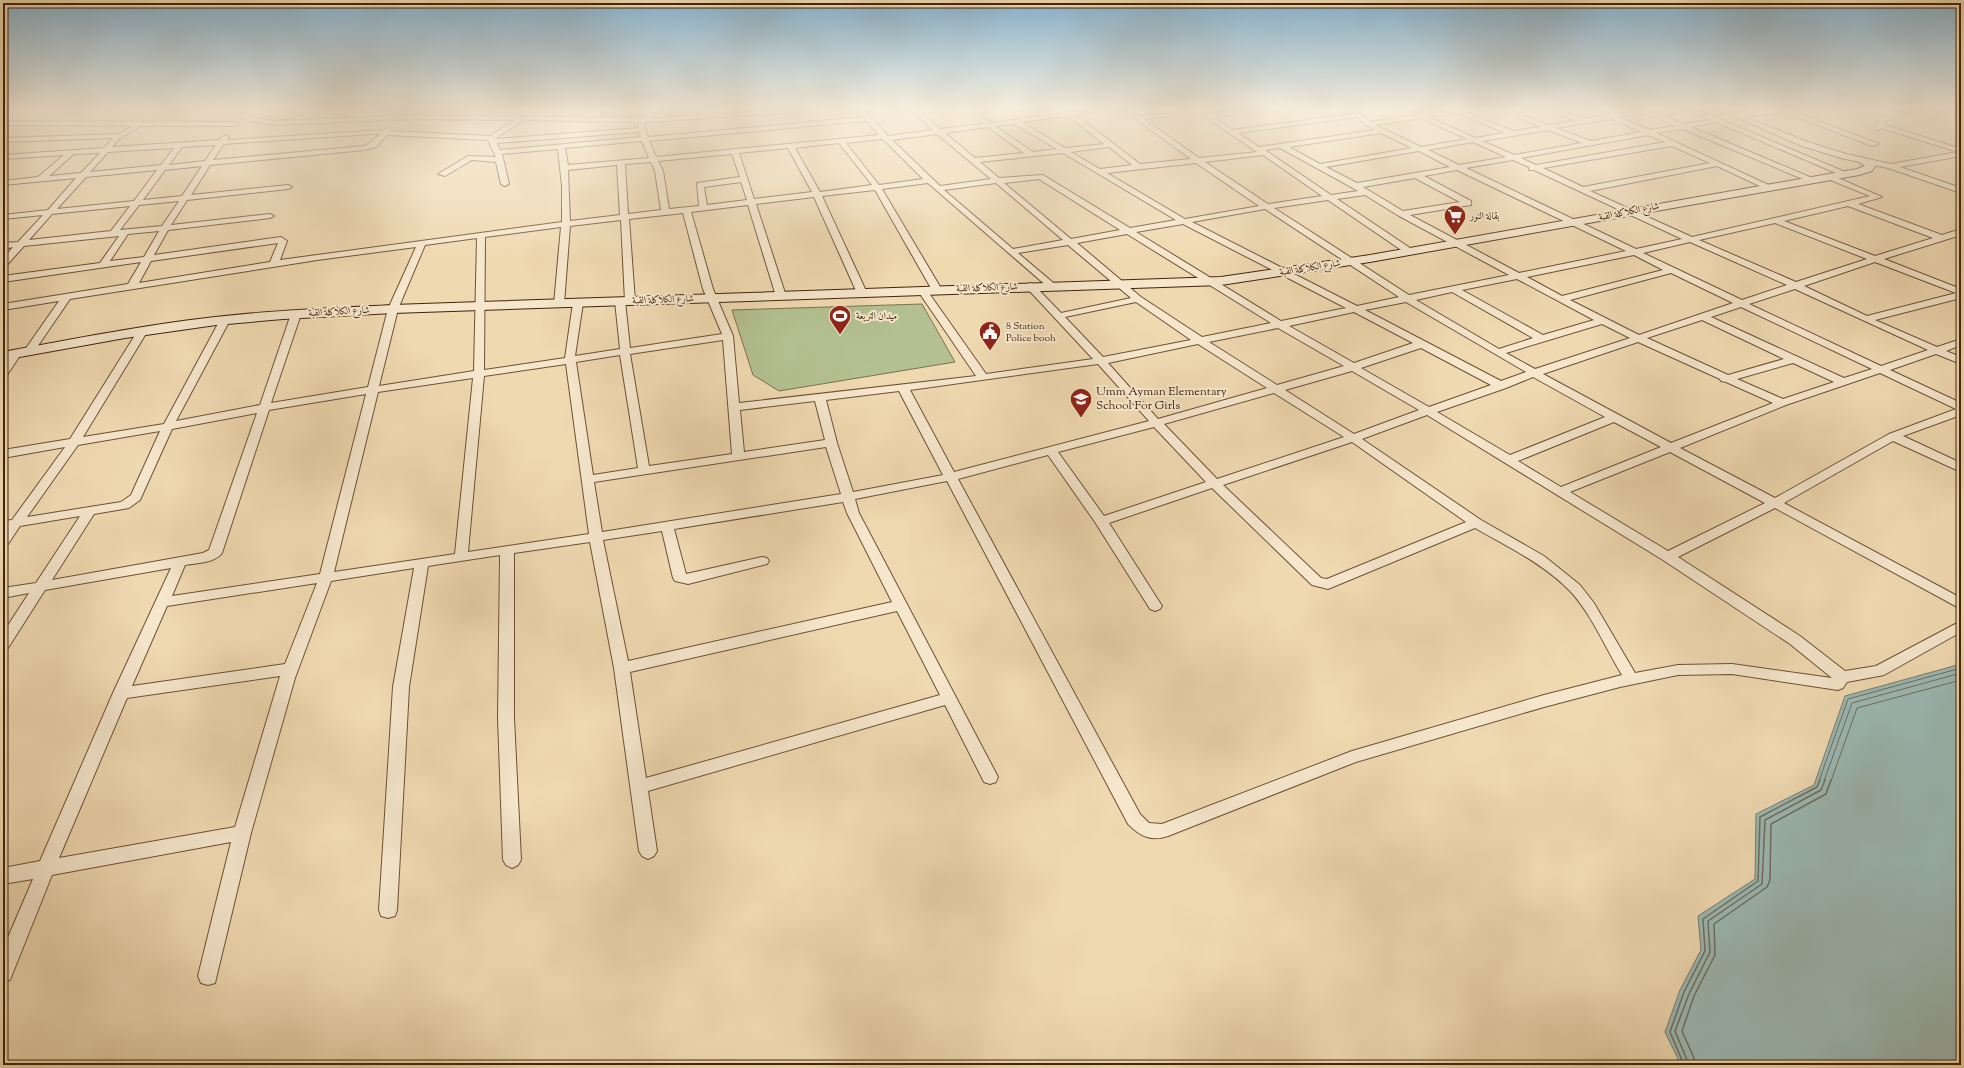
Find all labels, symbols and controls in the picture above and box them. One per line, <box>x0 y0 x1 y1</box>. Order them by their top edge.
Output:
street label: شارع الكلاكلة القبة <box>1597 199 1661 226</box>
supermarket icon: بقالة النور <box>1442 203 1468 236</box>
place label: بقالة النور <box>1469 209 1499 224</box>
street label: شارع الكلاكلة القبة <box>1278 256 1342 281</box>
street label: شارع الكلاكلة القبة <box>956 279 1018 298</box>
street label: شارع الكلاكلة القبة <box>632 291 694 310</box>
street label: شارع الكلاكلة القبة <box>308 303 371 322</box>
sports icon: ميدان التريعة <box>827 303 853 336</box>
place label: ميدان التريعة <box>856 309 897 324</box>
public building icon: 8 Station Police booh <box>977 319 1003 352</box>
place label: 8 Station Police booh <box>1006 319 1056 346</box>
place label: Umm Ayman Elementary School For Girls <box>1096 383 1227 415</box>
school or university icon: Umm Ayman Elementary School For Girls <box>1068 386 1094 419</box>

